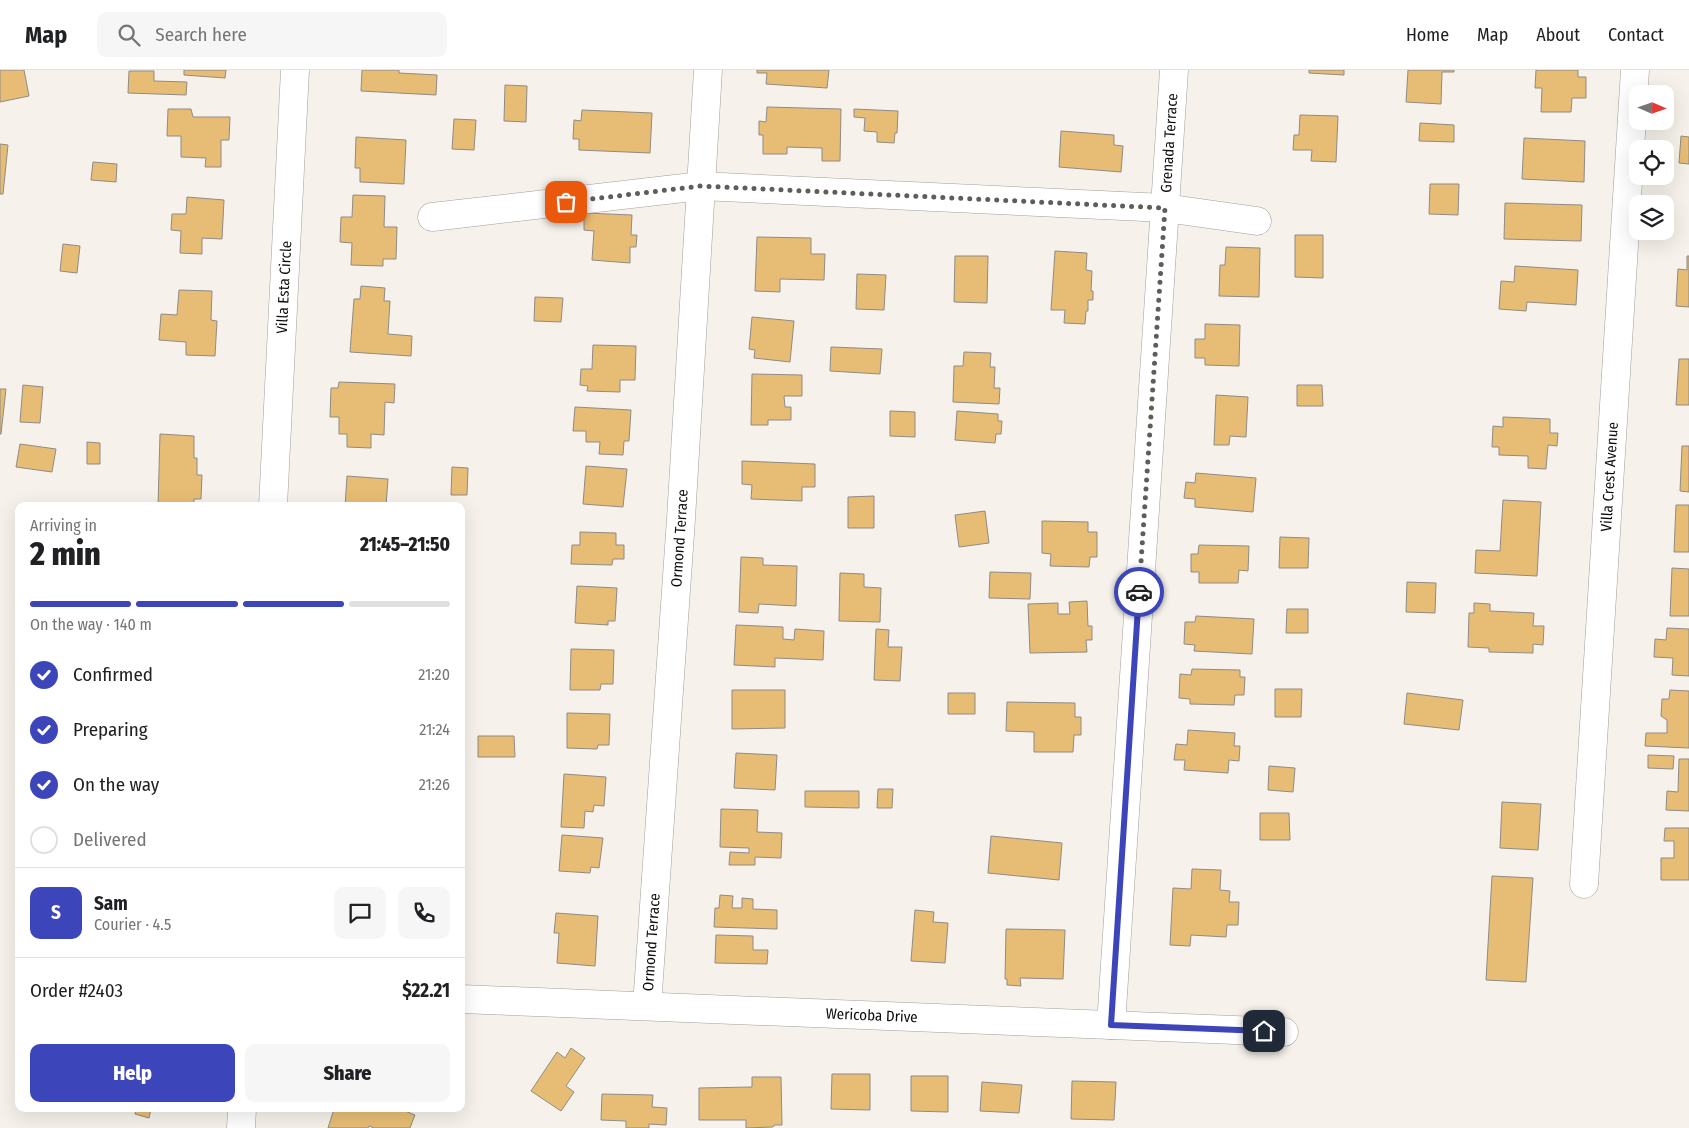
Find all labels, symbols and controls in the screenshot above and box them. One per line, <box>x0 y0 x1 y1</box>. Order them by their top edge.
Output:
search box <box>97 12 447 57</box>
text: Map <box>25 21 67 49</box>
icon: search <box>115 21 143 49</box>
text: Search here <box>155 23 247 46</box>
text: Home <box>1406 24 1449 46</box>
text: Map <box>1477 24 1508 46</box>
text: About <box>1536 24 1580 46</box>
text: Contact <box>1608 24 1664 46</box>
north arrow <box>1629 85 1674 130</box>
map controls <box>1629 85 1674 240</box>
street label: Grenada Terrace <box>1157 93 1181 193</box>
button: locate <box>1629 140 1674 185</box>
pin <box>545 181 587 223</box>
icon: bag <box>552 188 580 216</box>
button: layers <box>1629 195 1674 240</box>
street label: Villa Esta Circle <box>273 240 295 334</box>
street label: Villa Crest Avenue <box>1597 421 1622 532</box>
street label: Ormond Terrace <box>667 489 692 588</box>
text: Arriving in <box>30 516 97 535</box>
text: 21:45–21:50 <box>360 533 450 556</box>
text: 2 min <box>30 535 101 573</box>
courier <box>1114 567 1164 617</box>
icon: car <box>1125 578 1153 606</box>
text: On the way · 140 m <box>30 615 152 634</box>
icon: check <box>30 661 58 689</box>
text: Confirmed <box>73 663 153 686</box>
text: 21:20 <box>418 665 450 684</box>
icon: check <box>30 716 58 744</box>
text: Preparing <box>73 718 148 741</box>
text: 21:24 <box>419 720 450 739</box>
icon: check <box>30 771 58 799</box>
text: On the way <box>73 773 159 796</box>
text: 21:26 <box>419 775 450 794</box>
text: Delivered <box>73 828 147 851</box>
button: chat <box>334 887 386 939</box>
button: phone <box>398 887 450 939</box>
text: Sam <box>94 892 128 915</box>
street label: Ormond Terrace <box>639 893 664 992</box>
text: S <box>51 901 61 924</box>
text: Courier · 4.5 <box>94 915 171 934</box>
text: Order #2403 <box>30 979 123 1002</box>
text: $22.21 <box>402 979 450 1002</box>
street label: Wericoba Drive <box>825 1005 918 1026</box>
pin <box>1243 1010 1285 1052</box>
icon: home <box>1250 1017 1278 1045</box>
button: Help <box>30 1044 235 1102</box>
button: Share <box>245 1044 450 1102</box>

